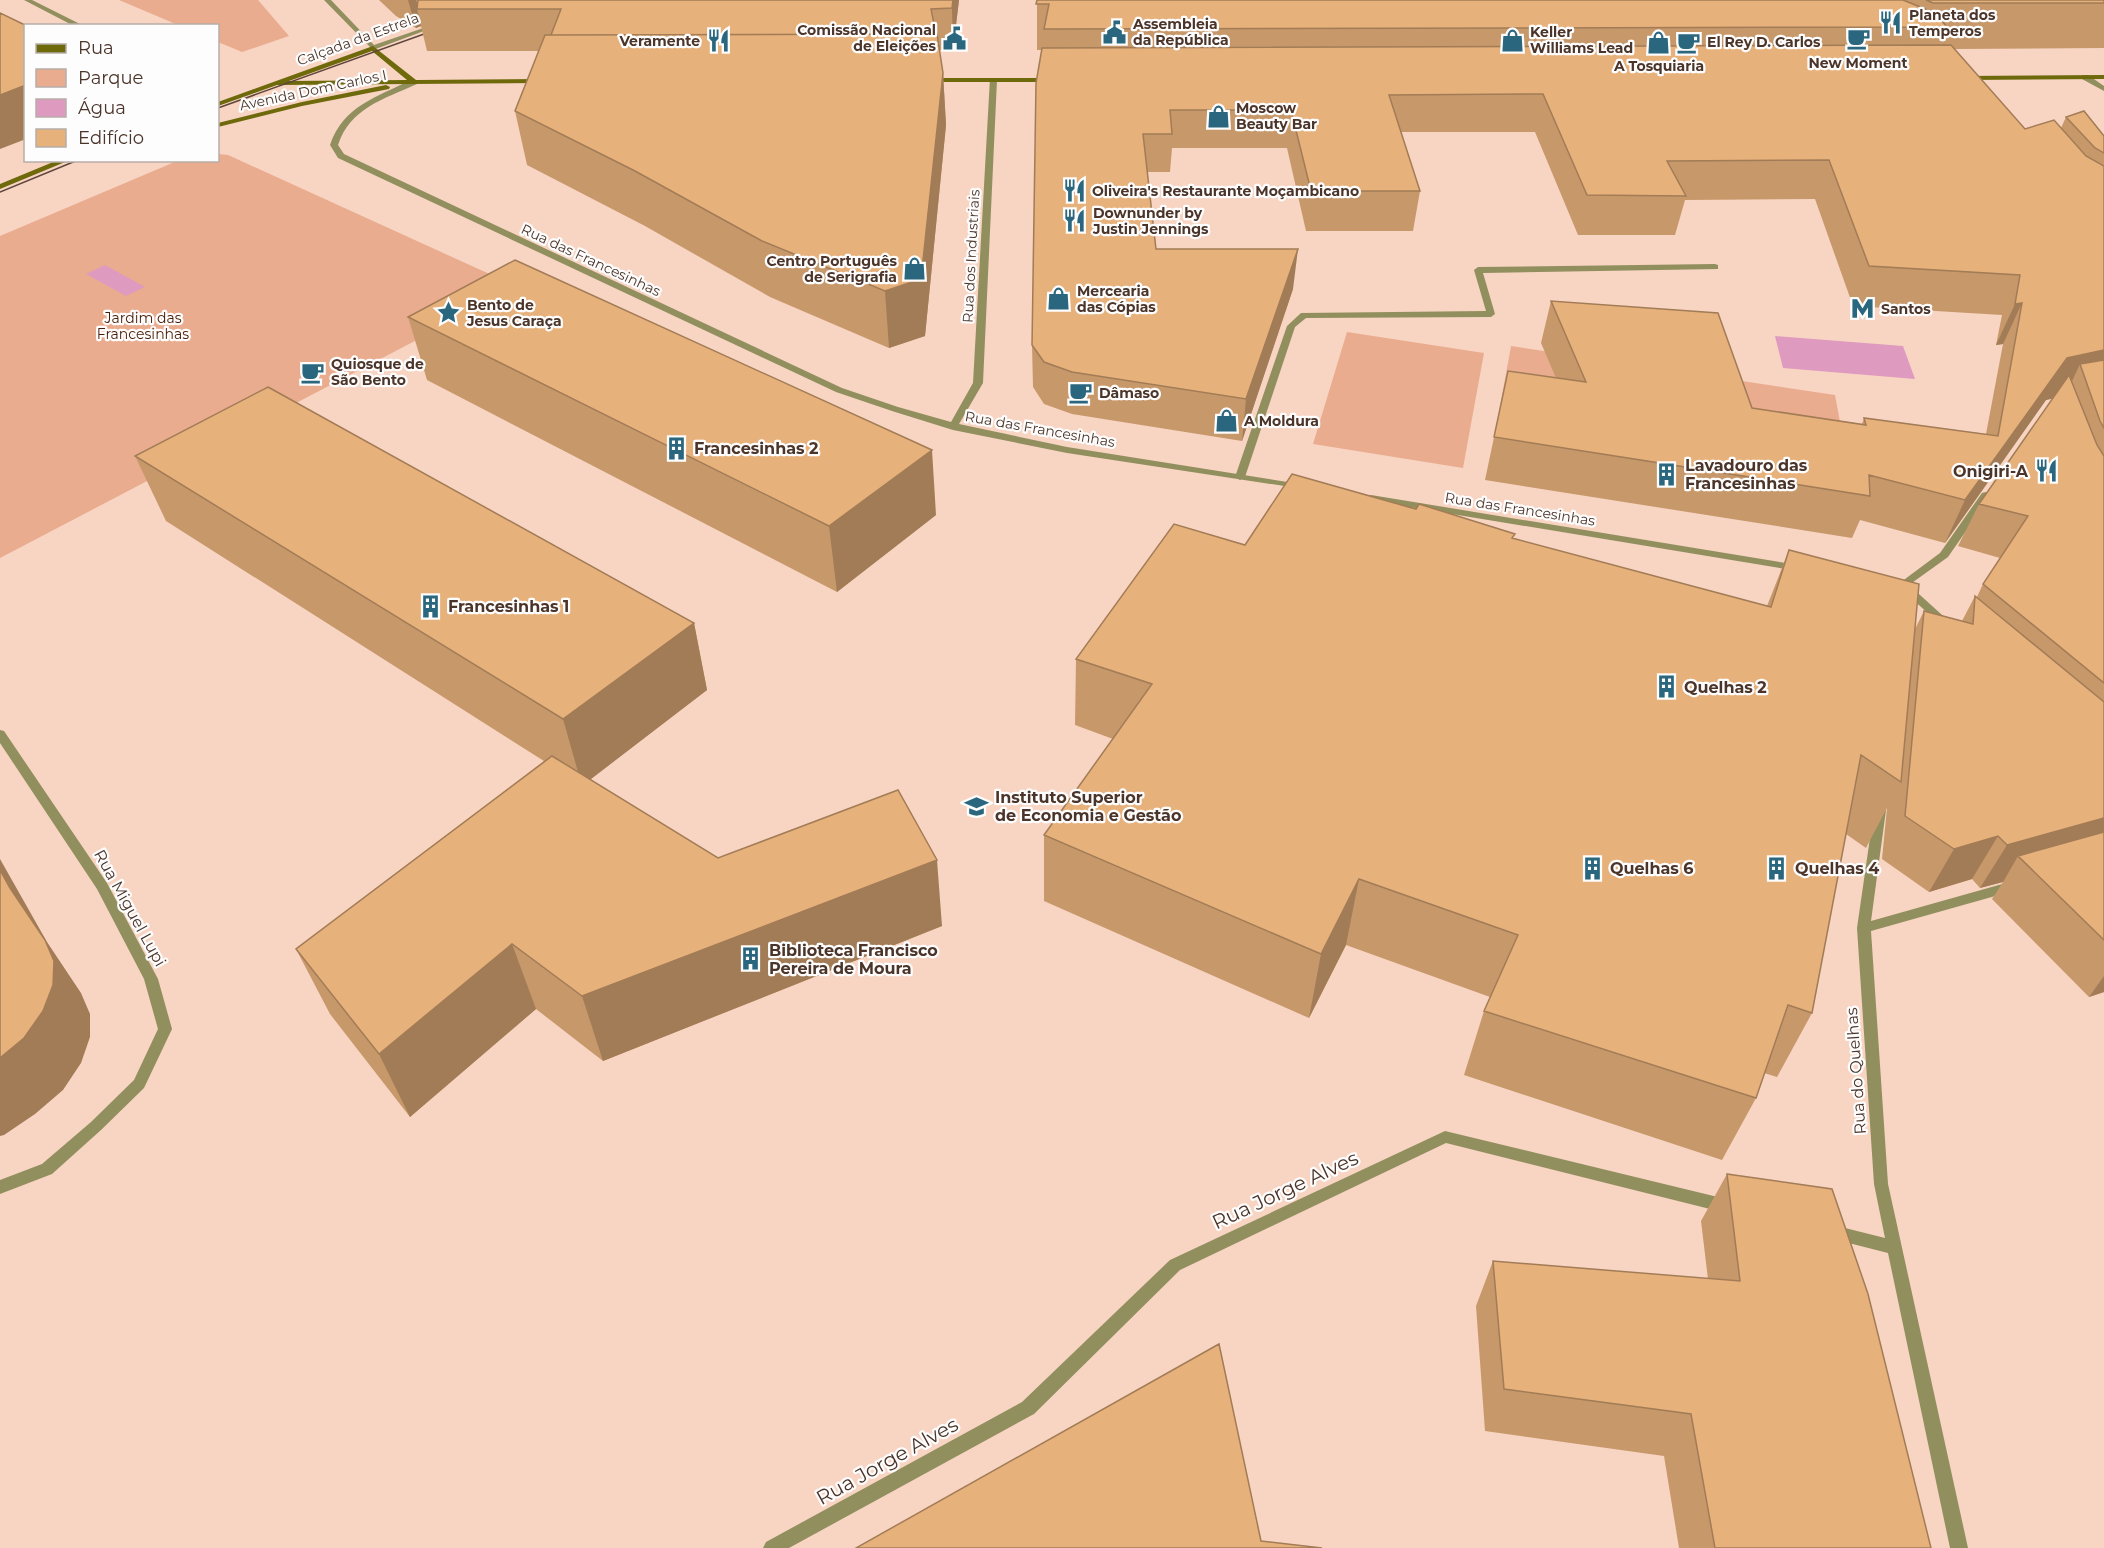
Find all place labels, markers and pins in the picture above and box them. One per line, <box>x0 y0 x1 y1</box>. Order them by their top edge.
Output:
place label: Planeta dos Temperos <box>1909 6 1996 40</box>
restaurant icon: Planeta dos Temperos <box>1878 10 1904 36</box>
place label: Assembleia da República <box>1132 15 1229 49</box>
public building icon: Assembleia da República <box>1102 19 1128 45</box>
place label: Comissão Nacional de Eleições <box>797 21 937 55</box>
place label: Keller Williams Lead <box>1530 23 1633 57</box>
public building icon: Comissão Nacional de Eleições <box>941 25 967 51</box>
cafe icon: New Moment <box>1845 26 1871 52</box>
shop icon: Keller Williams Lead <box>1499 27 1525 53</box>
restaurant icon: Veramente <box>705 28 731 54</box>
shop icon: A Tosquiaria <box>1646 29 1672 55</box>
cafe icon: El Rey D. Carlos <box>1676 29 1702 55</box>
place label: Veramente <box>618 32 700 50</box>
place label: El Rey D. Carlos <box>1707 33 1821 51</box>
place label: New Moment <box>1809 54 1907 72</box>
place label: A Tosquiaria <box>1613 57 1704 75</box>
place label: Moscow Beauty Bar <box>1236 99 1317 133</box>
shop icon: Moscow Beauty Bar <box>1205 103 1231 129</box>
restaurant icon: Oliveira's Restaurante Moçambicano <box>1061 178 1087 204</box>
place label: Oliveira's Restaurante Moçambicano <box>1092 182 1359 200</box>
place label: Downunder by Justin Jennings <box>1092 204 1209 238</box>
restaurant icon: Downunder by Justin Jennings <box>1062 208 1088 234</box>
place label: Centro Português de Serigrafia <box>767 252 898 286</box>
shop icon: Centro Português de Serigrafia <box>902 256 928 282</box>
place label: Mercearia das Cópias <box>1077 282 1156 316</box>
shop icon: Mercearia das Cópias <box>1046 286 1072 312</box>
place label: Bento de Jesus Caraça <box>466 296 562 330</box>
metro station icon: Santos <box>1850 296 1876 322</box>
place icon: Bento de Jesus Caraça <box>436 300 462 326</box>
place label: Santos <box>1881 300 1931 318</box>
place label: Quiosque de São Bento <box>331 355 424 389</box>
cafe icon: Quiosque de São Bento <box>300 359 326 385</box>
cafe icon: Dâmaso <box>1068 380 1094 406</box>
place label: Dâmaso <box>1099 384 1159 402</box>
shop icon: A Moldura <box>1213 408 1239 434</box>
place label: A Moldura <box>1243 412 1319 430</box>
building icon: Francesinhas 2 <box>663 435 689 461</box>
place label: Francesinhas 2 <box>694 439 819 458</box>
place label: Lavadouro das Francesinhas <box>1685 456 1808 493</box>
restaurant icon: Onigiri-A <box>2033 458 2059 484</box>
building icon: Lavadouro das Francesinhas <box>1654 461 1680 487</box>
place label: Onigiri-A <box>1953 462 2029 481</box>
building icon: Francesinhas 1 <box>417 593 443 619</box>
place label: Francesinhas 1 <box>448 597 569 616</box>
building icon: Quelhas 2 <box>1653 674 1679 700</box>
place label: Quelhas 2 <box>1684 678 1767 697</box>
place label: Instituto Superior de Economia e Gestão <box>995 788 1181 825</box>
school or university icon: Instituto Superior de Economia e Gestão <box>964 793 990 819</box>
building icon: Quelhas 6 <box>1579 855 1605 881</box>
building icon: Quelhas 4 <box>1764 855 1790 881</box>
place label: Quelhas 6 <box>1610 859 1694 878</box>
place label: Quelhas 4 <box>1795 859 1879 878</box>
place label: Biblioteca Francisco Pereira de Moura <box>769 941 938 978</box>
building icon: Biblioteca Francisco Pereira de Moura <box>738 946 764 972</box>

